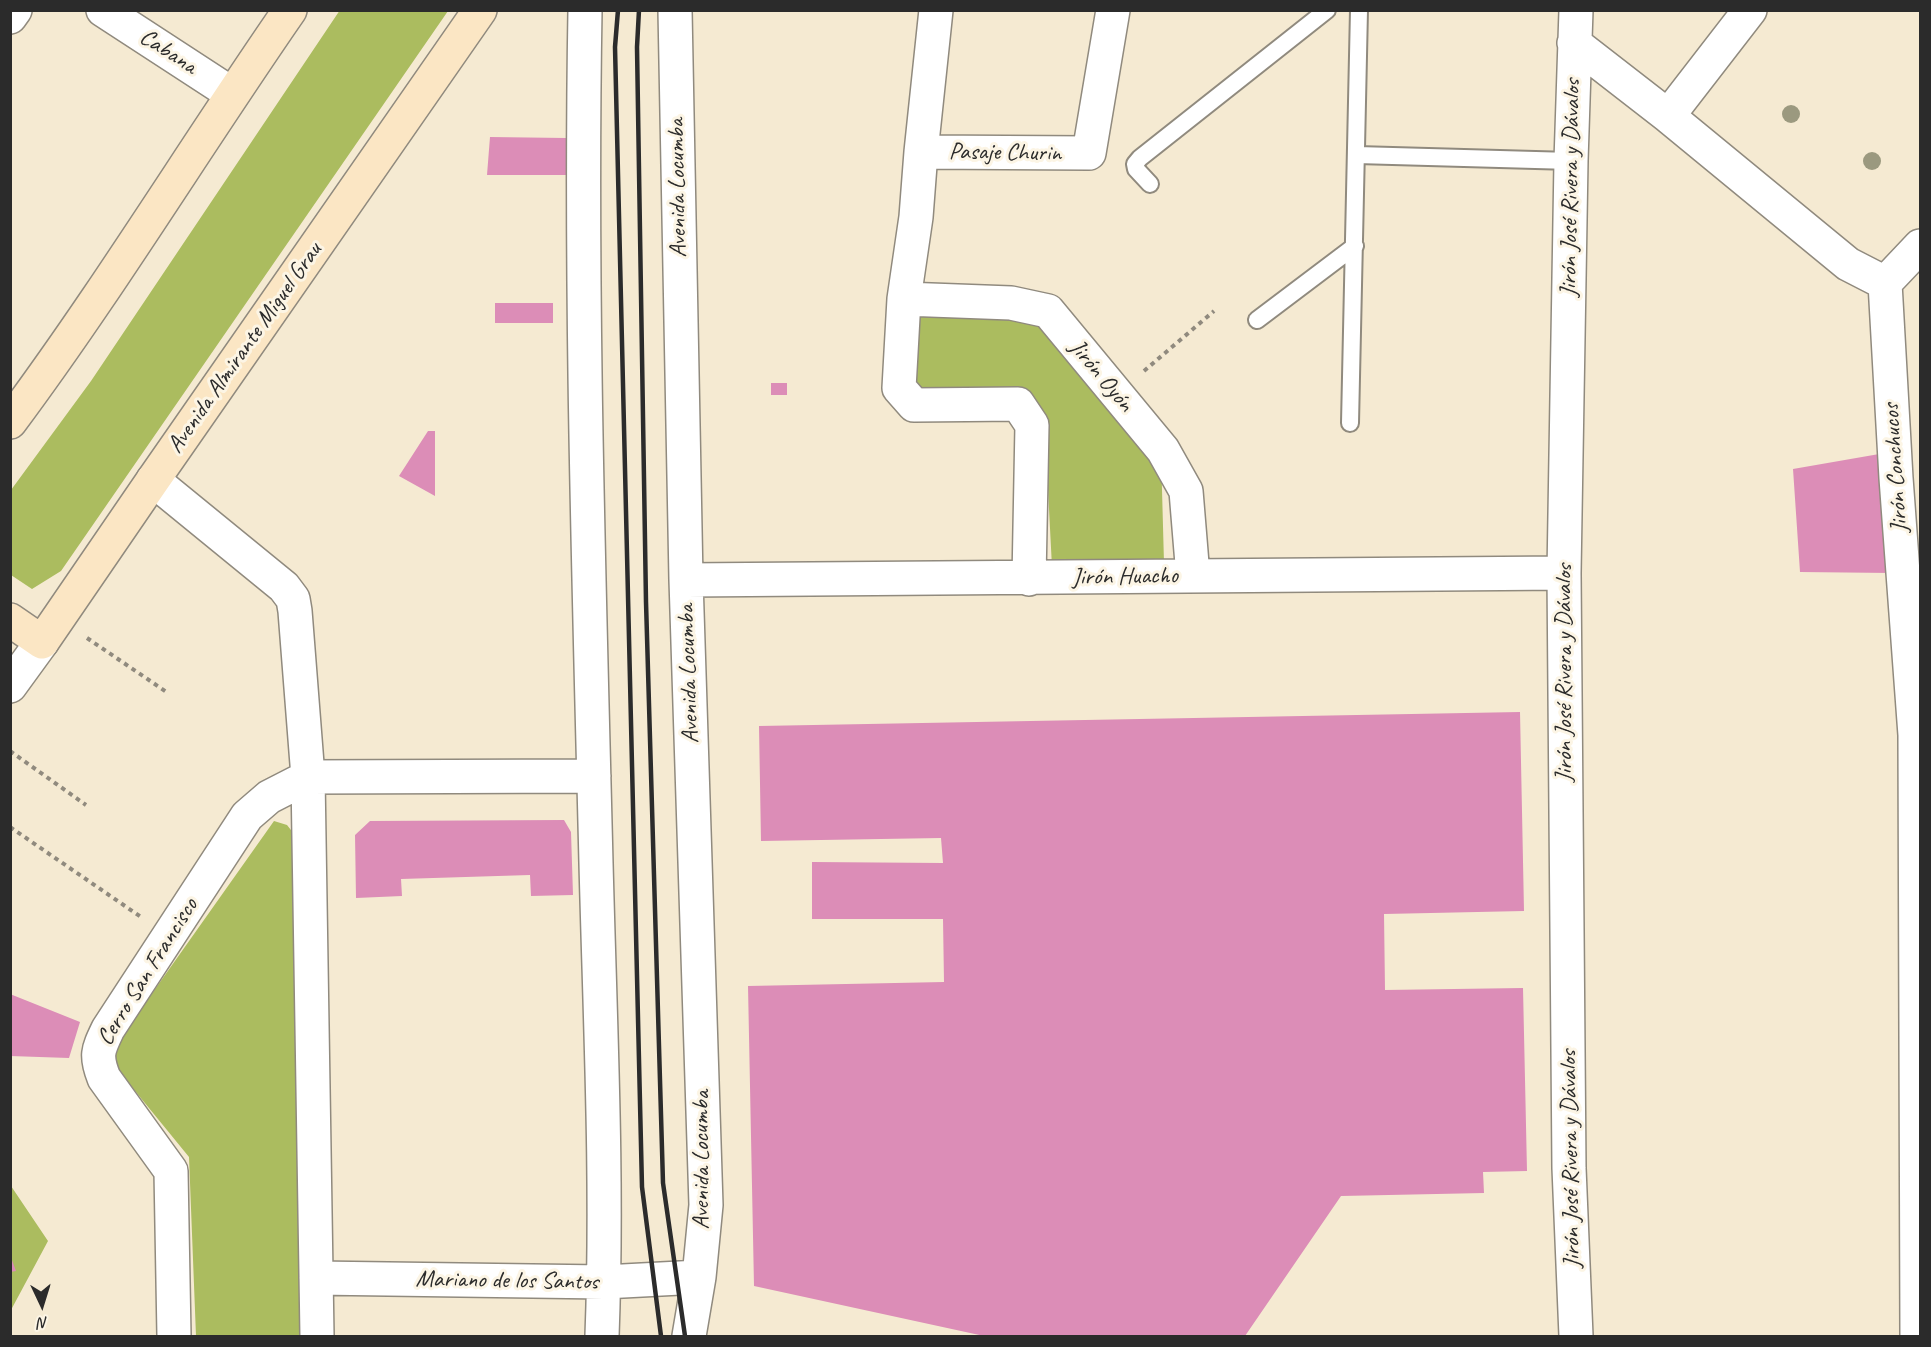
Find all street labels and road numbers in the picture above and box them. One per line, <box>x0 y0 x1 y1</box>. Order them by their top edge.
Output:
street label: Cabana <box>134 23 202 81</box>
street label: Jirón José Rivera y Dávalos <box>1555 79 1587 297</box>
street label: Avenida Locumba <box>662 118 694 258</box>
street label: Pasaje Churin <box>949 138 1061 168</box>
street label: Avenida Almirante Miguel Grau <box>161 237 329 459</box>
street label: Jirón Oyón <box>1062 334 1140 418</box>
street label: Jirón Conchucos <box>1877 402 1915 534</box>
street label: Jirón Huacho <box>1072 562 1178 592</box>
street label: Jirón José Rivera y Dávalos <box>1551 564 1579 782</box>
street label: Avenida Locumba <box>672 604 706 744</box>
street label: Cerro San Francisco <box>91 893 205 1051</box>
street label: Jirón José Rivera y Dávalos <box>1555 1050 1587 1268</box>
street label: Avenida Locumba <box>688 1090 716 1230</box>
street label: Mariano de los Santos <box>415 1265 599 1297</box>

